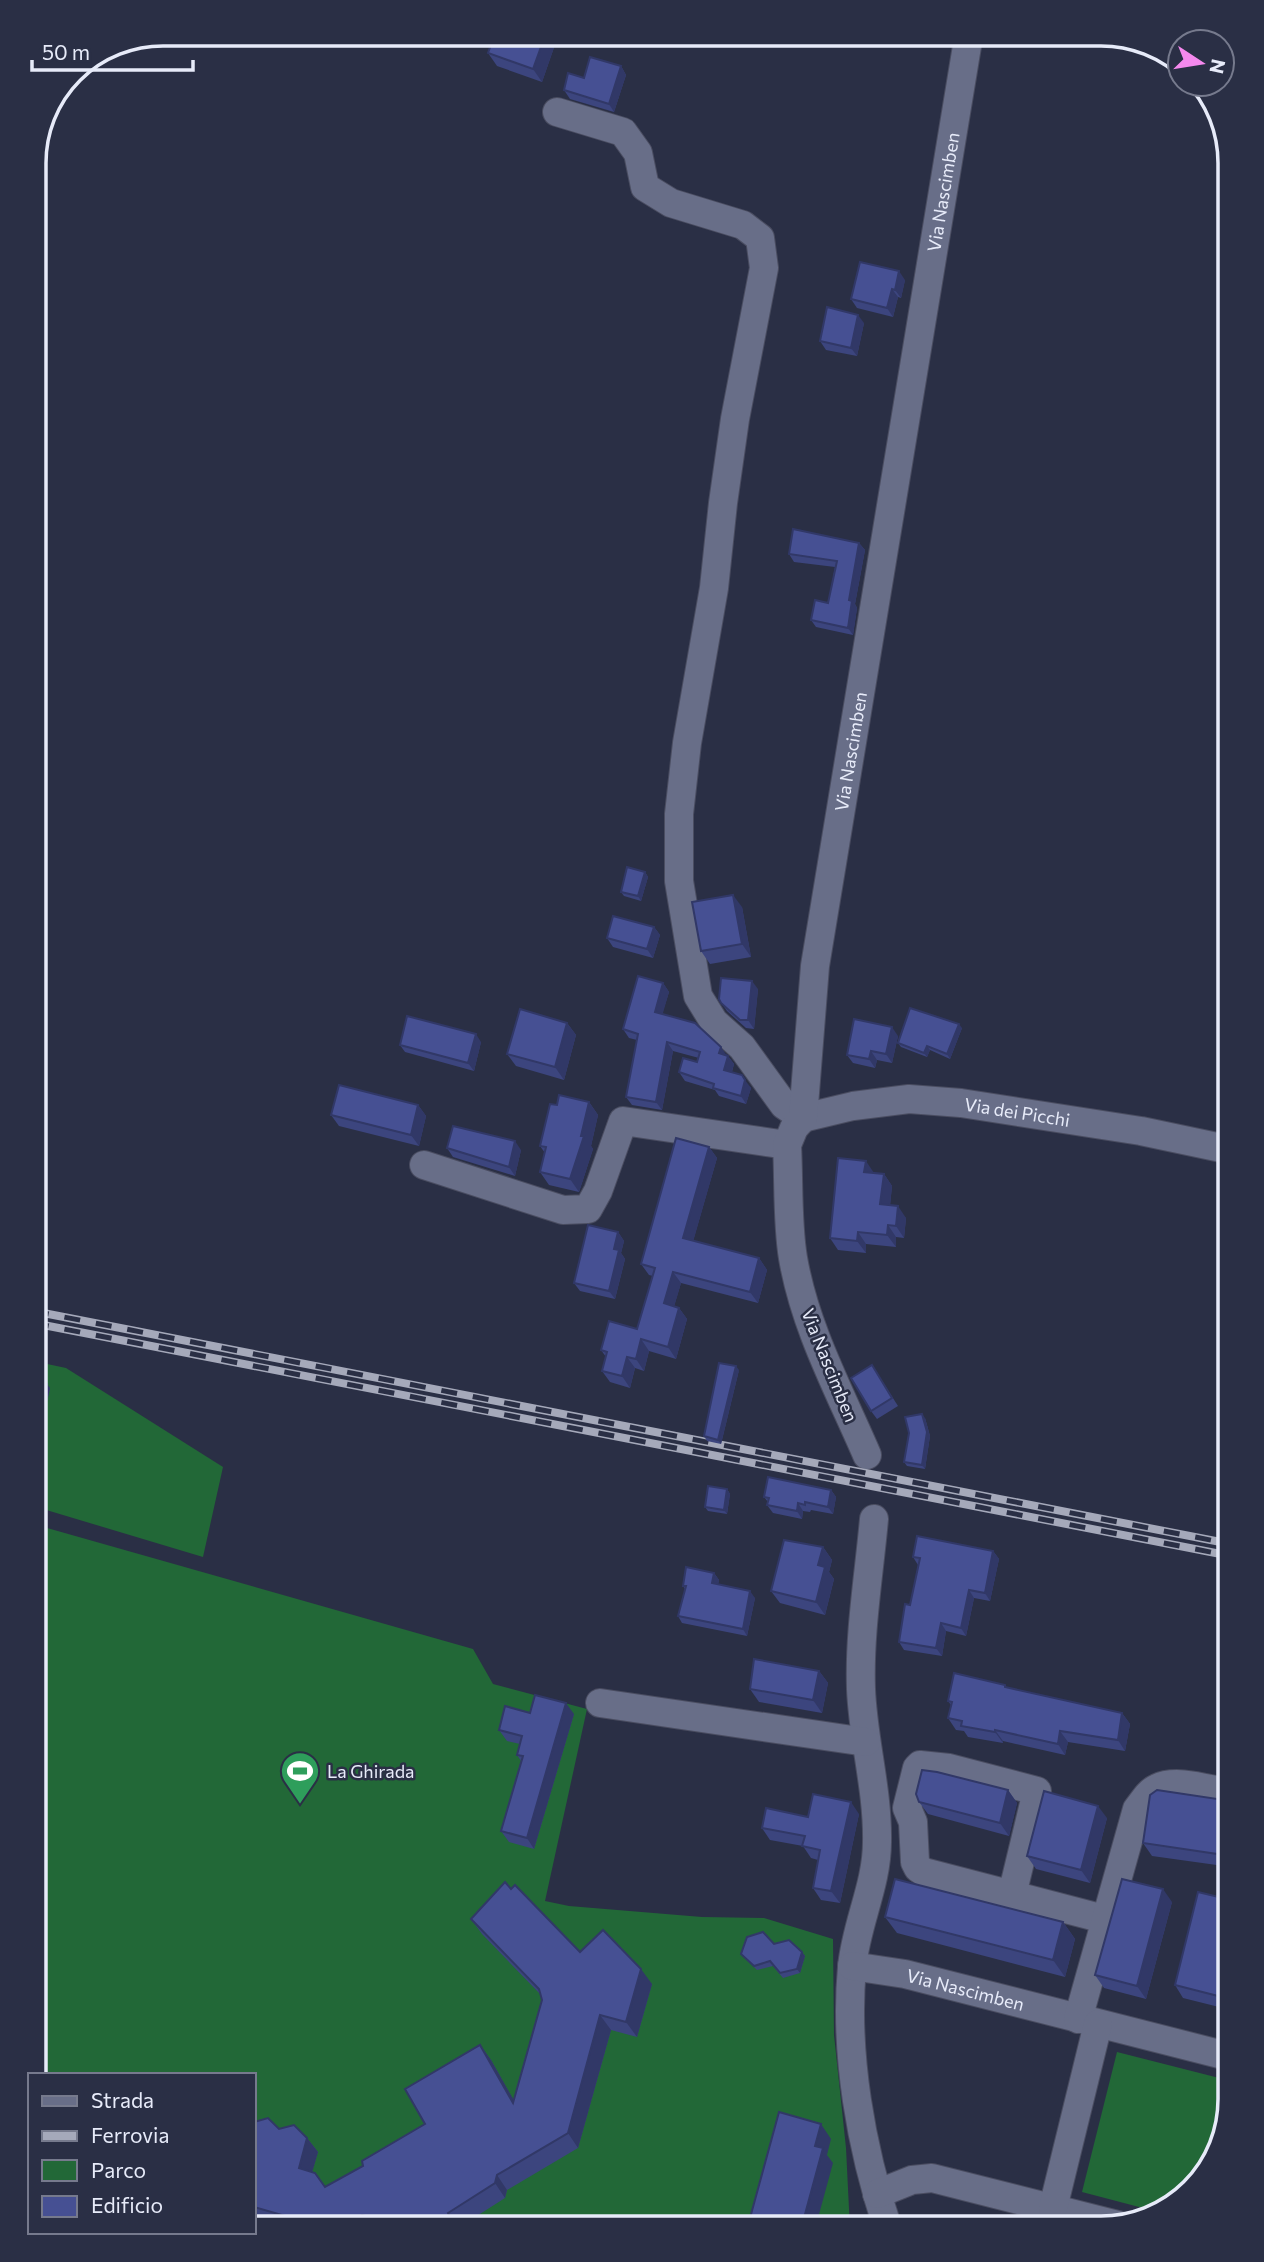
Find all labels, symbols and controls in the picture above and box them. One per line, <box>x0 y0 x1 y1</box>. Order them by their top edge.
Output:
scale bar <box>32 28 192 72</box>
north arrow <box>1166 28 1236 98</box>
text: 50 m <box>42 39 90 64</box>
text: N <box>1205 57 1231 76</box>
street label: Via Nascimben <box>922 131 964 253</box>
street label: Via Nascimben <box>830 690 871 813</box>
street label: Via dei Picchi <box>963 1093 1072 1131</box>
street label: Via Nascimben <box>797 1305 863 1425</box>
sports icon: La Ghirada <box>279 1750 321 1805</box>
place label: La Ghirada <box>327 1760 415 1782</box>
street label: Via Nascimben <box>904 1964 1027 2015</box>
legend <box>28 2073 256 2234</box>
text: Strada <box>91 2087 154 2112</box>
text: Ferrovia <box>91 2122 169 2147</box>
text: Parco <box>91 2157 146 2182</box>
text: Edificio <box>91 2192 163 2217</box>

